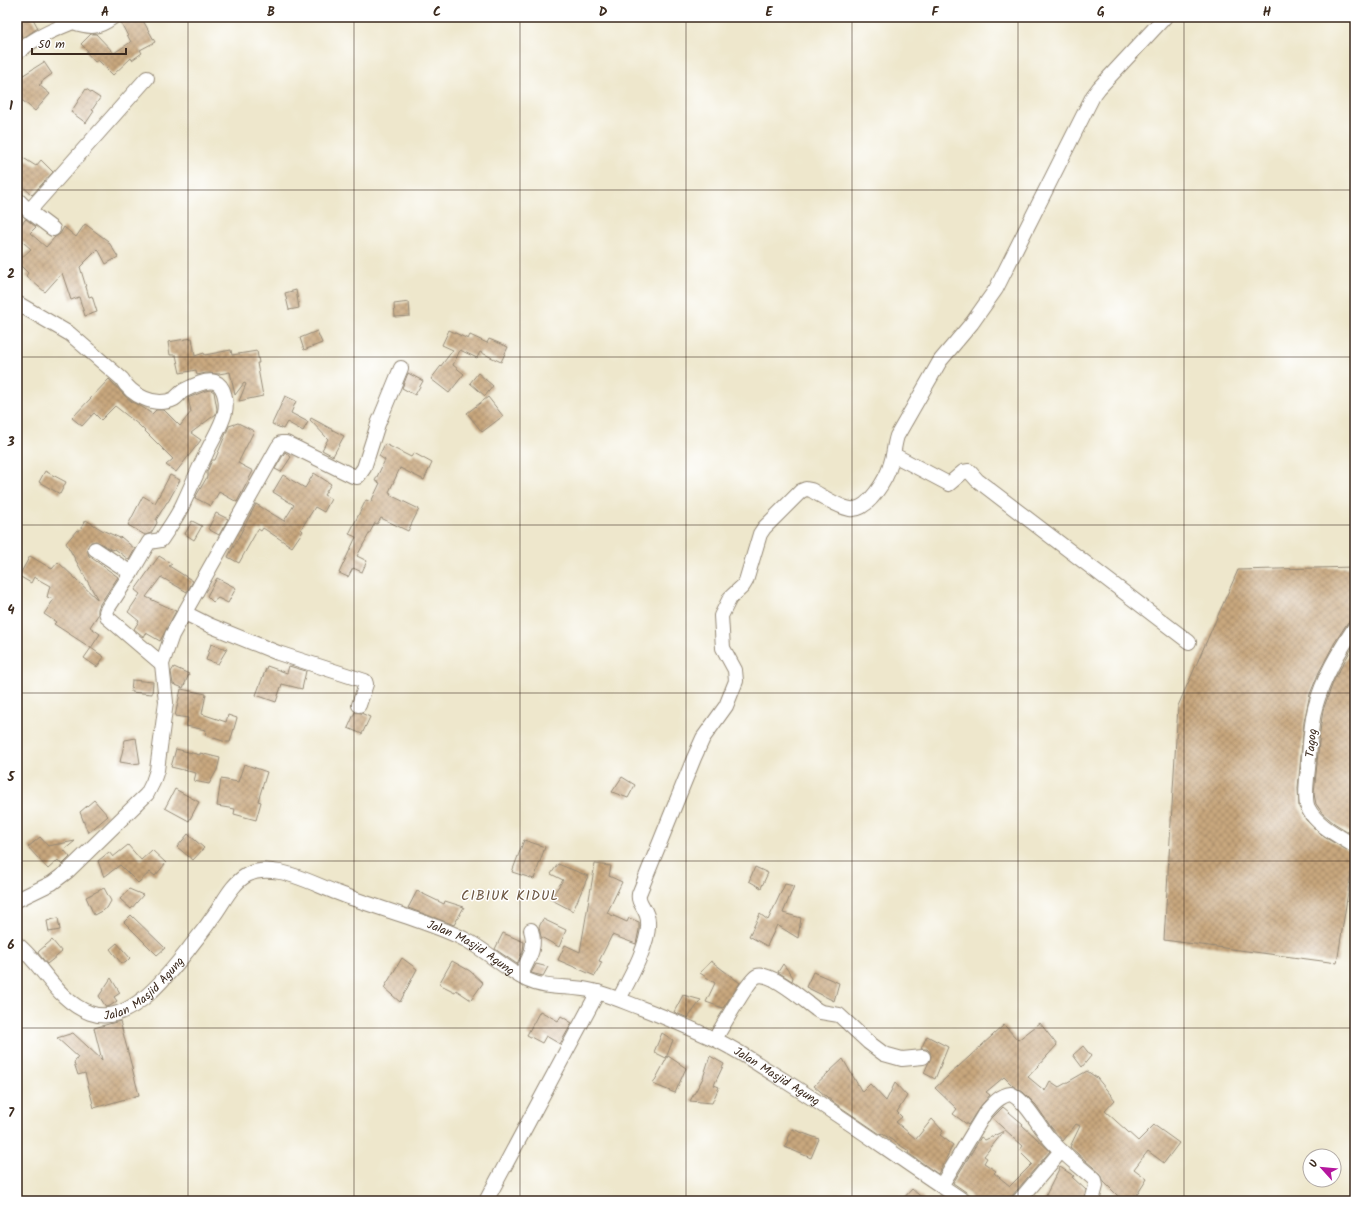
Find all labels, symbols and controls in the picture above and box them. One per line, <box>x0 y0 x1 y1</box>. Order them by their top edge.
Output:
text: A <box>101 2 109 23</box>
text: B <box>267 2 275 23</box>
text: C <box>433 2 441 23</box>
text: D <box>599 2 608 23</box>
text: E <box>765 2 773 23</box>
text: F <box>931 2 939 23</box>
text: G <box>1097 2 1105 23</box>
text: H <box>1263 2 1272 23</box>
scale bar <box>32 30 126 56</box>
text: 50 m <box>38 35 65 54</box>
text: 1 <box>9 96 13 117</box>
text: 2 <box>7 264 15 285</box>
text: 3 <box>6 432 15 453</box>
text: 4 <box>7 600 15 621</box>
street label: Tagog <box>1301 727 1322 758</box>
text: 5 <box>7 767 16 788</box>
district label: CIBIUK KIDUL <box>461 885 559 907</box>
street label: Jalan Masjid Agung <box>424 915 518 981</box>
text: 6 <box>7 935 15 956</box>
street label: Jalan Masjid Agung <box>103 953 189 1025</box>
street label: Jalan Masjid Agung <box>730 1042 824 1111</box>
text: 7 <box>8 1103 15 1124</box>
north arrow <box>1302 1148 1342 1188</box>
text: U <box>1304 1157 1324 1171</box>

